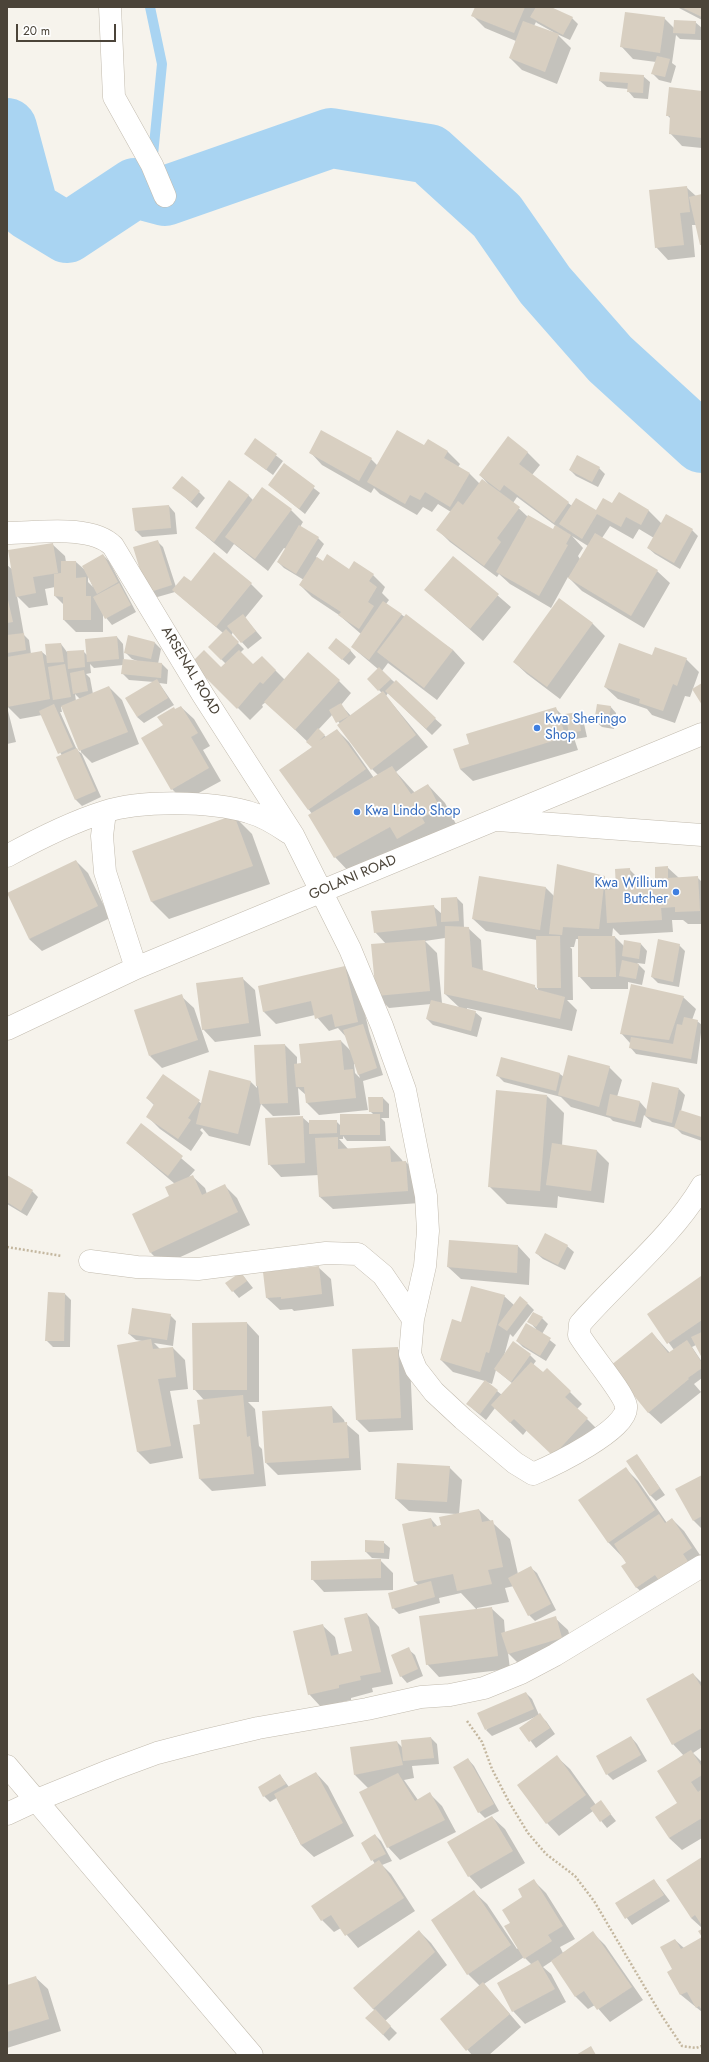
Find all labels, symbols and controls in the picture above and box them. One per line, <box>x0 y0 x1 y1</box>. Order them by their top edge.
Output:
scale bar <box>18 16 118 42</box>
text: 20 m <box>23 22 50 40</box>
street label: ARSENAL ROAD <box>157 624 223 718</box>
place label: Kwa Sheringo Shop <box>545 712 626 744</box>
marker: Kwa Sheringo Shop <box>532 723 542 733</box>
place label: Kwa Lindo Shop <box>365 804 460 820</box>
marker: Kwa Lindo Shop <box>352 807 362 817</box>
street label: GOLANI ROAD <box>307 852 399 904</box>
place label: Kwa Willium Butcher <box>594 876 668 908</box>
marker: Kwa Willium Butcher <box>671 887 681 897</box>

